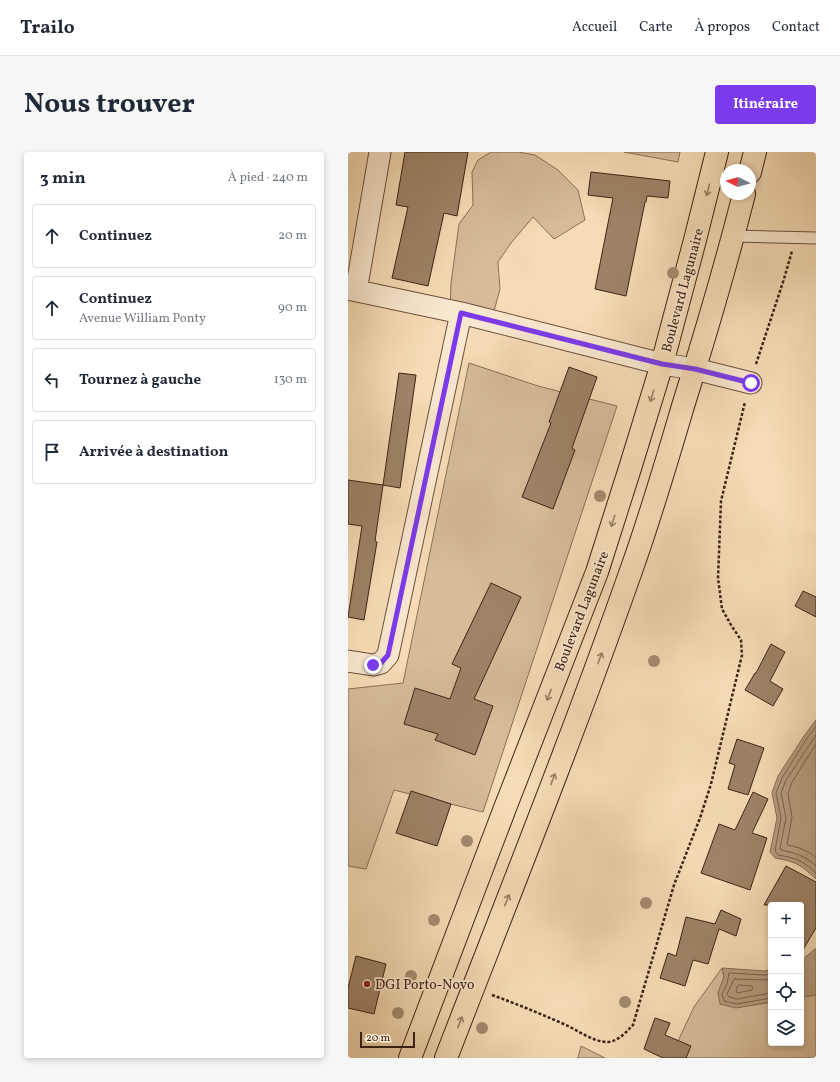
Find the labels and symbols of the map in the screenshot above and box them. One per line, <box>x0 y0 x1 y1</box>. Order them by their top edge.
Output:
north arrow <box>720 164 756 200</box>
one-way arrow <box>704 183 711 196</box>
street label: Boulevard Lagunaire <box>658 226 709 354</box>
route start <box>742 374 760 392</box>
one-way arrow <box>648 390 655 403</box>
one-way arrow <box>609 514 616 527</box>
street label: Boulevard Lagunaire <box>551 548 614 675</box>
one-way arrow <box>596 652 604 664</box>
route end <box>364 656 382 674</box>
one-way arrow <box>544 688 552 700</box>
one-way arrow <box>550 774 558 786</box>
one-way arrow <box>503 895 511 907</box>
place label: DGI Porto-Novo <box>375 976 474 995</box>
marker: DGI Porto-Novo <box>362 979 372 989</box>
one-way arrow <box>456 1016 464 1028</box>
scale bar <box>360 1030 415 1049</box>

